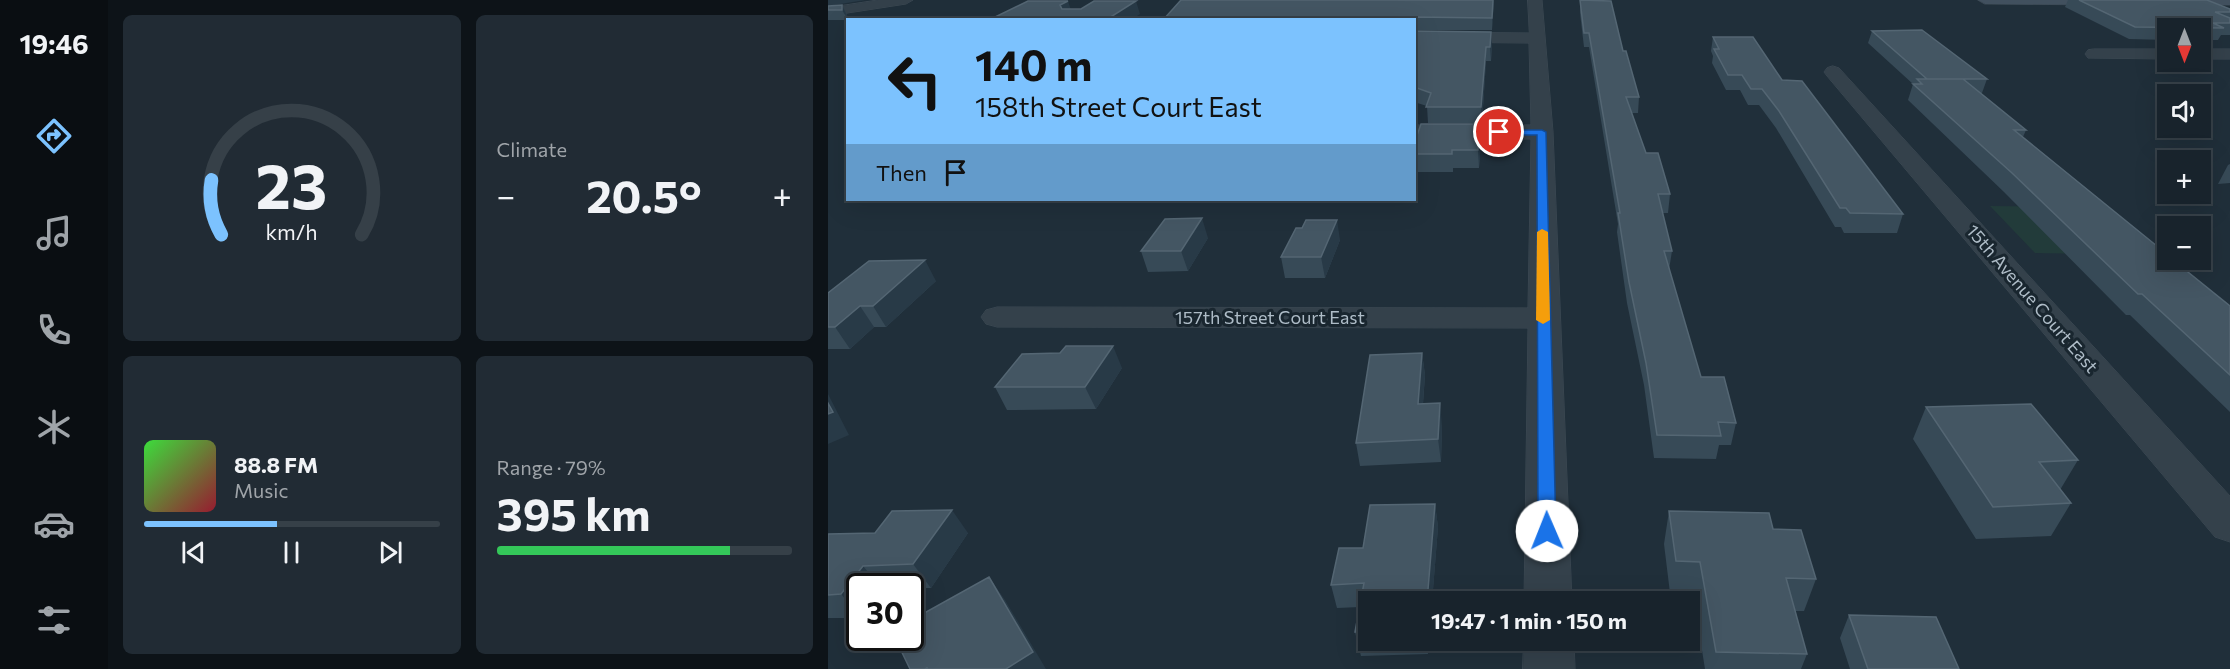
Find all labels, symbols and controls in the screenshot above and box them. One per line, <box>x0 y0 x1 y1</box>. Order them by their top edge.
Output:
north arrow <box>2157 18 2211 72</box>
map controls <box>2157 18 2211 270</box>
text: 19:46 <box>19 27 89 60</box>
text: 140 m <box>975 38 1092 90</box>
icon: left <box>876 42 954 120</box>
button: sound <box>2157 84 2211 138</box>
text: 158th Street Court East <box>975 90 1262 123</box>
pin <box>1473 106 1524 157</box>
icon: directions <box>33 115 75 157</box>
icon: arrive <box>1482 115 1515 148</box>
text: Climate <box>497 137 567 161</box>
text: 23 <box>256 146 328 222</box>
button: + <box>2157 150 2211 204</box>
icon: arrive <box>939 156 972 189</box>
text: Then <box>876 159 927 186</box>
text: 20.5° <box>586 167 702 222</box>
text: − <box>497 174 515 215</box>
text: + <box>773 174 792 215</box>
icon: music <box>33 212 75 254</box>
button: − <box>2157 216 2211 270</box>
text: km/h <box>266 218 318 244</box>
street label: 15th Avenue Court East <box>1962 220 2103 377</box>
street label: 157th Street Court East <box>1175 306 1365 328</box>
icon: phone <box>33 309 75 351</box>
icon: climate <box>33 406 75 448</box>
text: 88.8 FM <box>234 451 318 478</box>
text: Range · 79% <box>497 455 606 479</box>
text: Music <box>234 478 288 502</box>
text: 395 km <box>497 485 650 540</box>
position arrow <box>1515 499 1579 563</box>
icon: car <box>33 503 75 545</box>
icon: previous <box>177 536 210 569</box>
icon: pause <box>275 536 308 569</box>
icon: next <box>374 536 407 569</box>
speed limit sign: 30 <box>846 573 924 651</box>
icon: filters <box>33 599 75 641</box>
text: 19:47 · 1 min · 150 m <box>1431 607 1627 634</box>

